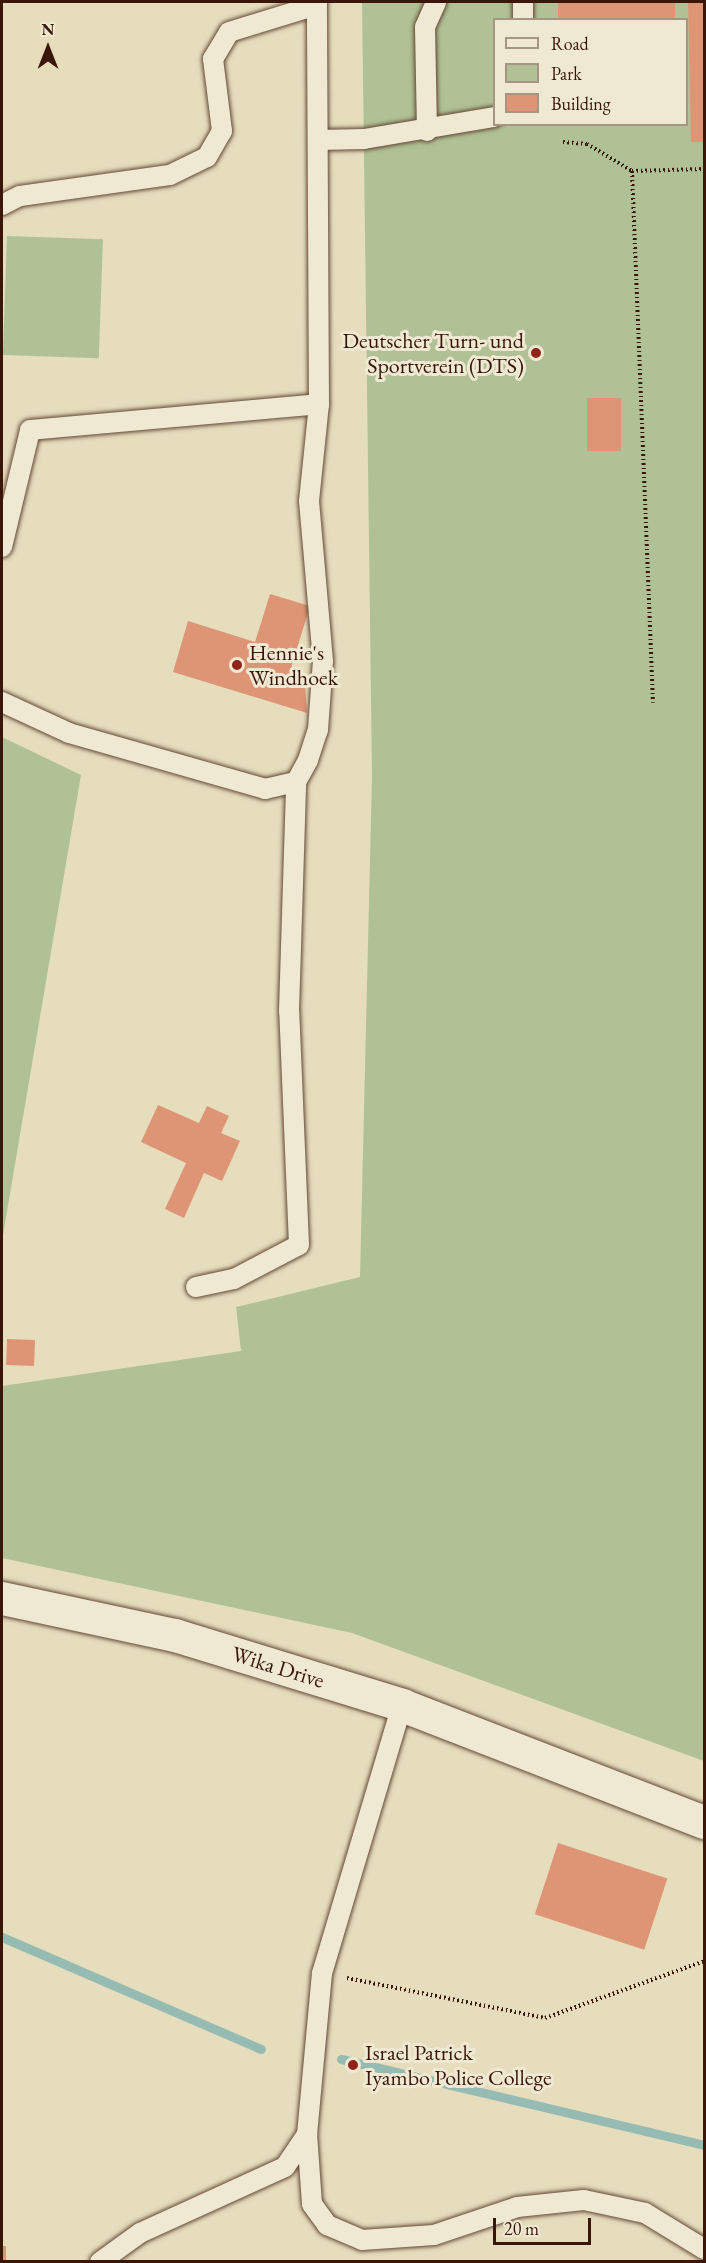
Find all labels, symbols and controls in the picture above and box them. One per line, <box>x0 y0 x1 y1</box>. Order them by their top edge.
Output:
north arrow <box>18 18 78 78</box>
legend <box>493 18 688 126</box>
text: N <box>42 19 54 40</box>
text: Road <box>551 32 589 55</box>
text: Park <box>551 62 582 85</box>
text: Building <box>551 92 611 115</box>
place label: Deutscher Turn- und Sportverein (DTS) <box>343 327 524 378</box>
marker: Deutscher Turn- und Sportverein (DTS) <box>529 346 543 360</box>
place label: Hennie's Windhoek <box>249 639 338 690</box>
marker: Hennie's Windhoek <box>230 658 244 672</box>
street label: Wika Drive <box>228 1640 328 1694</box>
place label: Israel Patrick Iyambo Police College <box>365 2039 552 2090</box>
marker: Israel Patrick Iyambo Police College <box>346 2058 360 2072</box>
scale bar <box>496 2206 594 2244</box>
text: 20 m <box>504 2217 539 2240</box>

